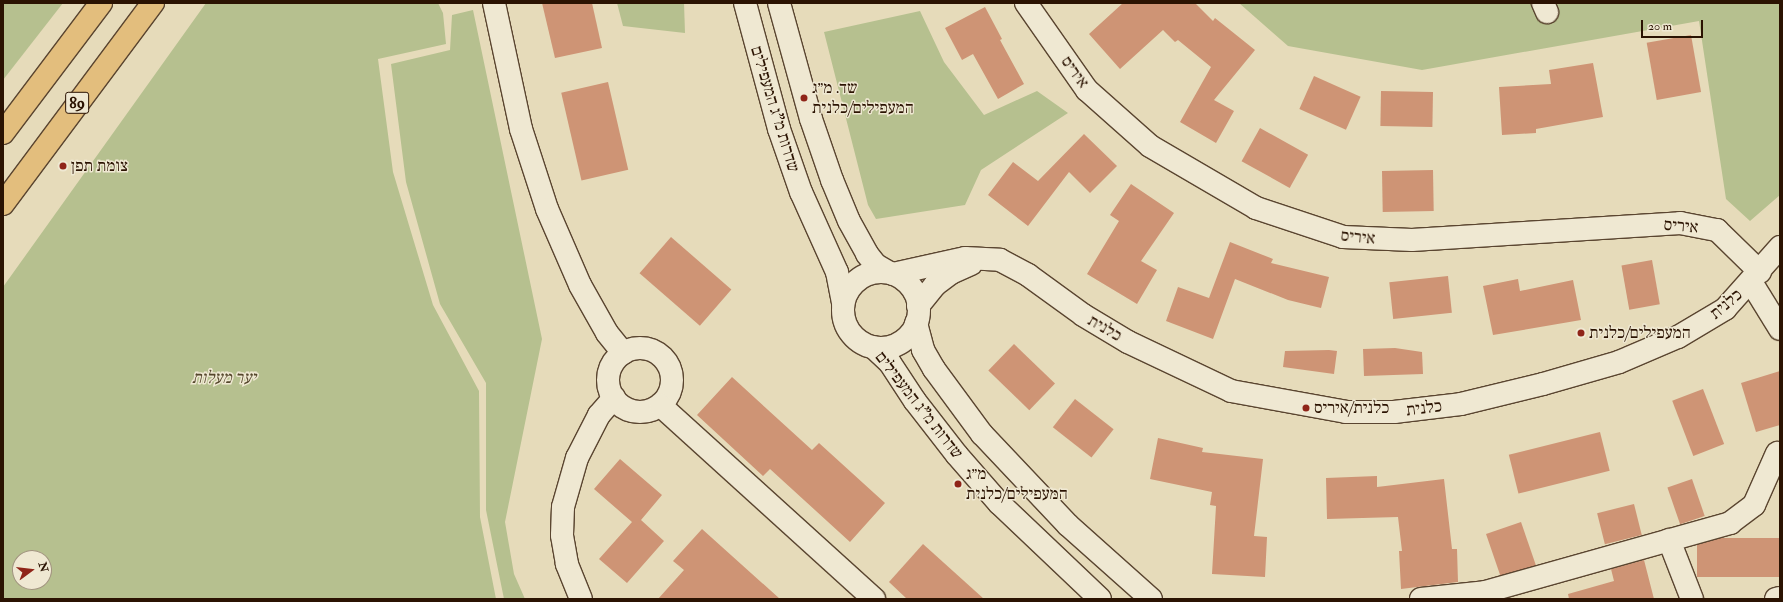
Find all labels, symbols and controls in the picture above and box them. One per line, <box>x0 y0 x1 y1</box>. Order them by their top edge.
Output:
scale bar <box>1643 12 1705 38</box>
text: 20 m <box>1648 19 1672 34</box>
street label: שדרות מ"ג המעפילים <box>746 43 804 175</box>
street label: איריס <box>1057 52 1093 92</box>
place label: שד. מ״ג המעפילים/כלנית <box>812 78 914 118</box>
road number: 89 <box>65 89 89 117</box>
marker: שד. מ״ג המעפילים/כלנית <box>799 93 809 103</box>
place label: צומת תפן <box>71 156 128 176</box>
marker: צומת תפן <box>58 161 68 171</box>
street label: איריס <box>1663 214 1699 238</box>
street label: איריס <box>1340 225 1376 249</box>
street label: כלנית <box>1706 285 1746 323</box>
street label: כלנית <box>1084 310 1126 346</box>
place label: המעפילים/כלנית <box>1589 323 1691 343</box>
marker: המעפילים/כלנית <box>1576 328 1586 338</box>
street label: שדרות מ"ג המעפילים <box>871 347 967 463</box>
park label: יער מעלות <box>192 368 256 388</box>
street label: כלנית <box>1405 396 1443 420</box>
place label: כלנית/איריס <box>1314 398 1389 418</box>
marker: כלנית/איריס <box>1301 403 1311 413</box>
place label: מ״ג המעפילים/כלנית <box>966 464 1068 504</box>
marker: מ״ג המעפילים/כלנית <box>953 479 963 489</box>
north arrow <box>12 550 52 590</box>
text: N <box>36 561 51 573</box>

